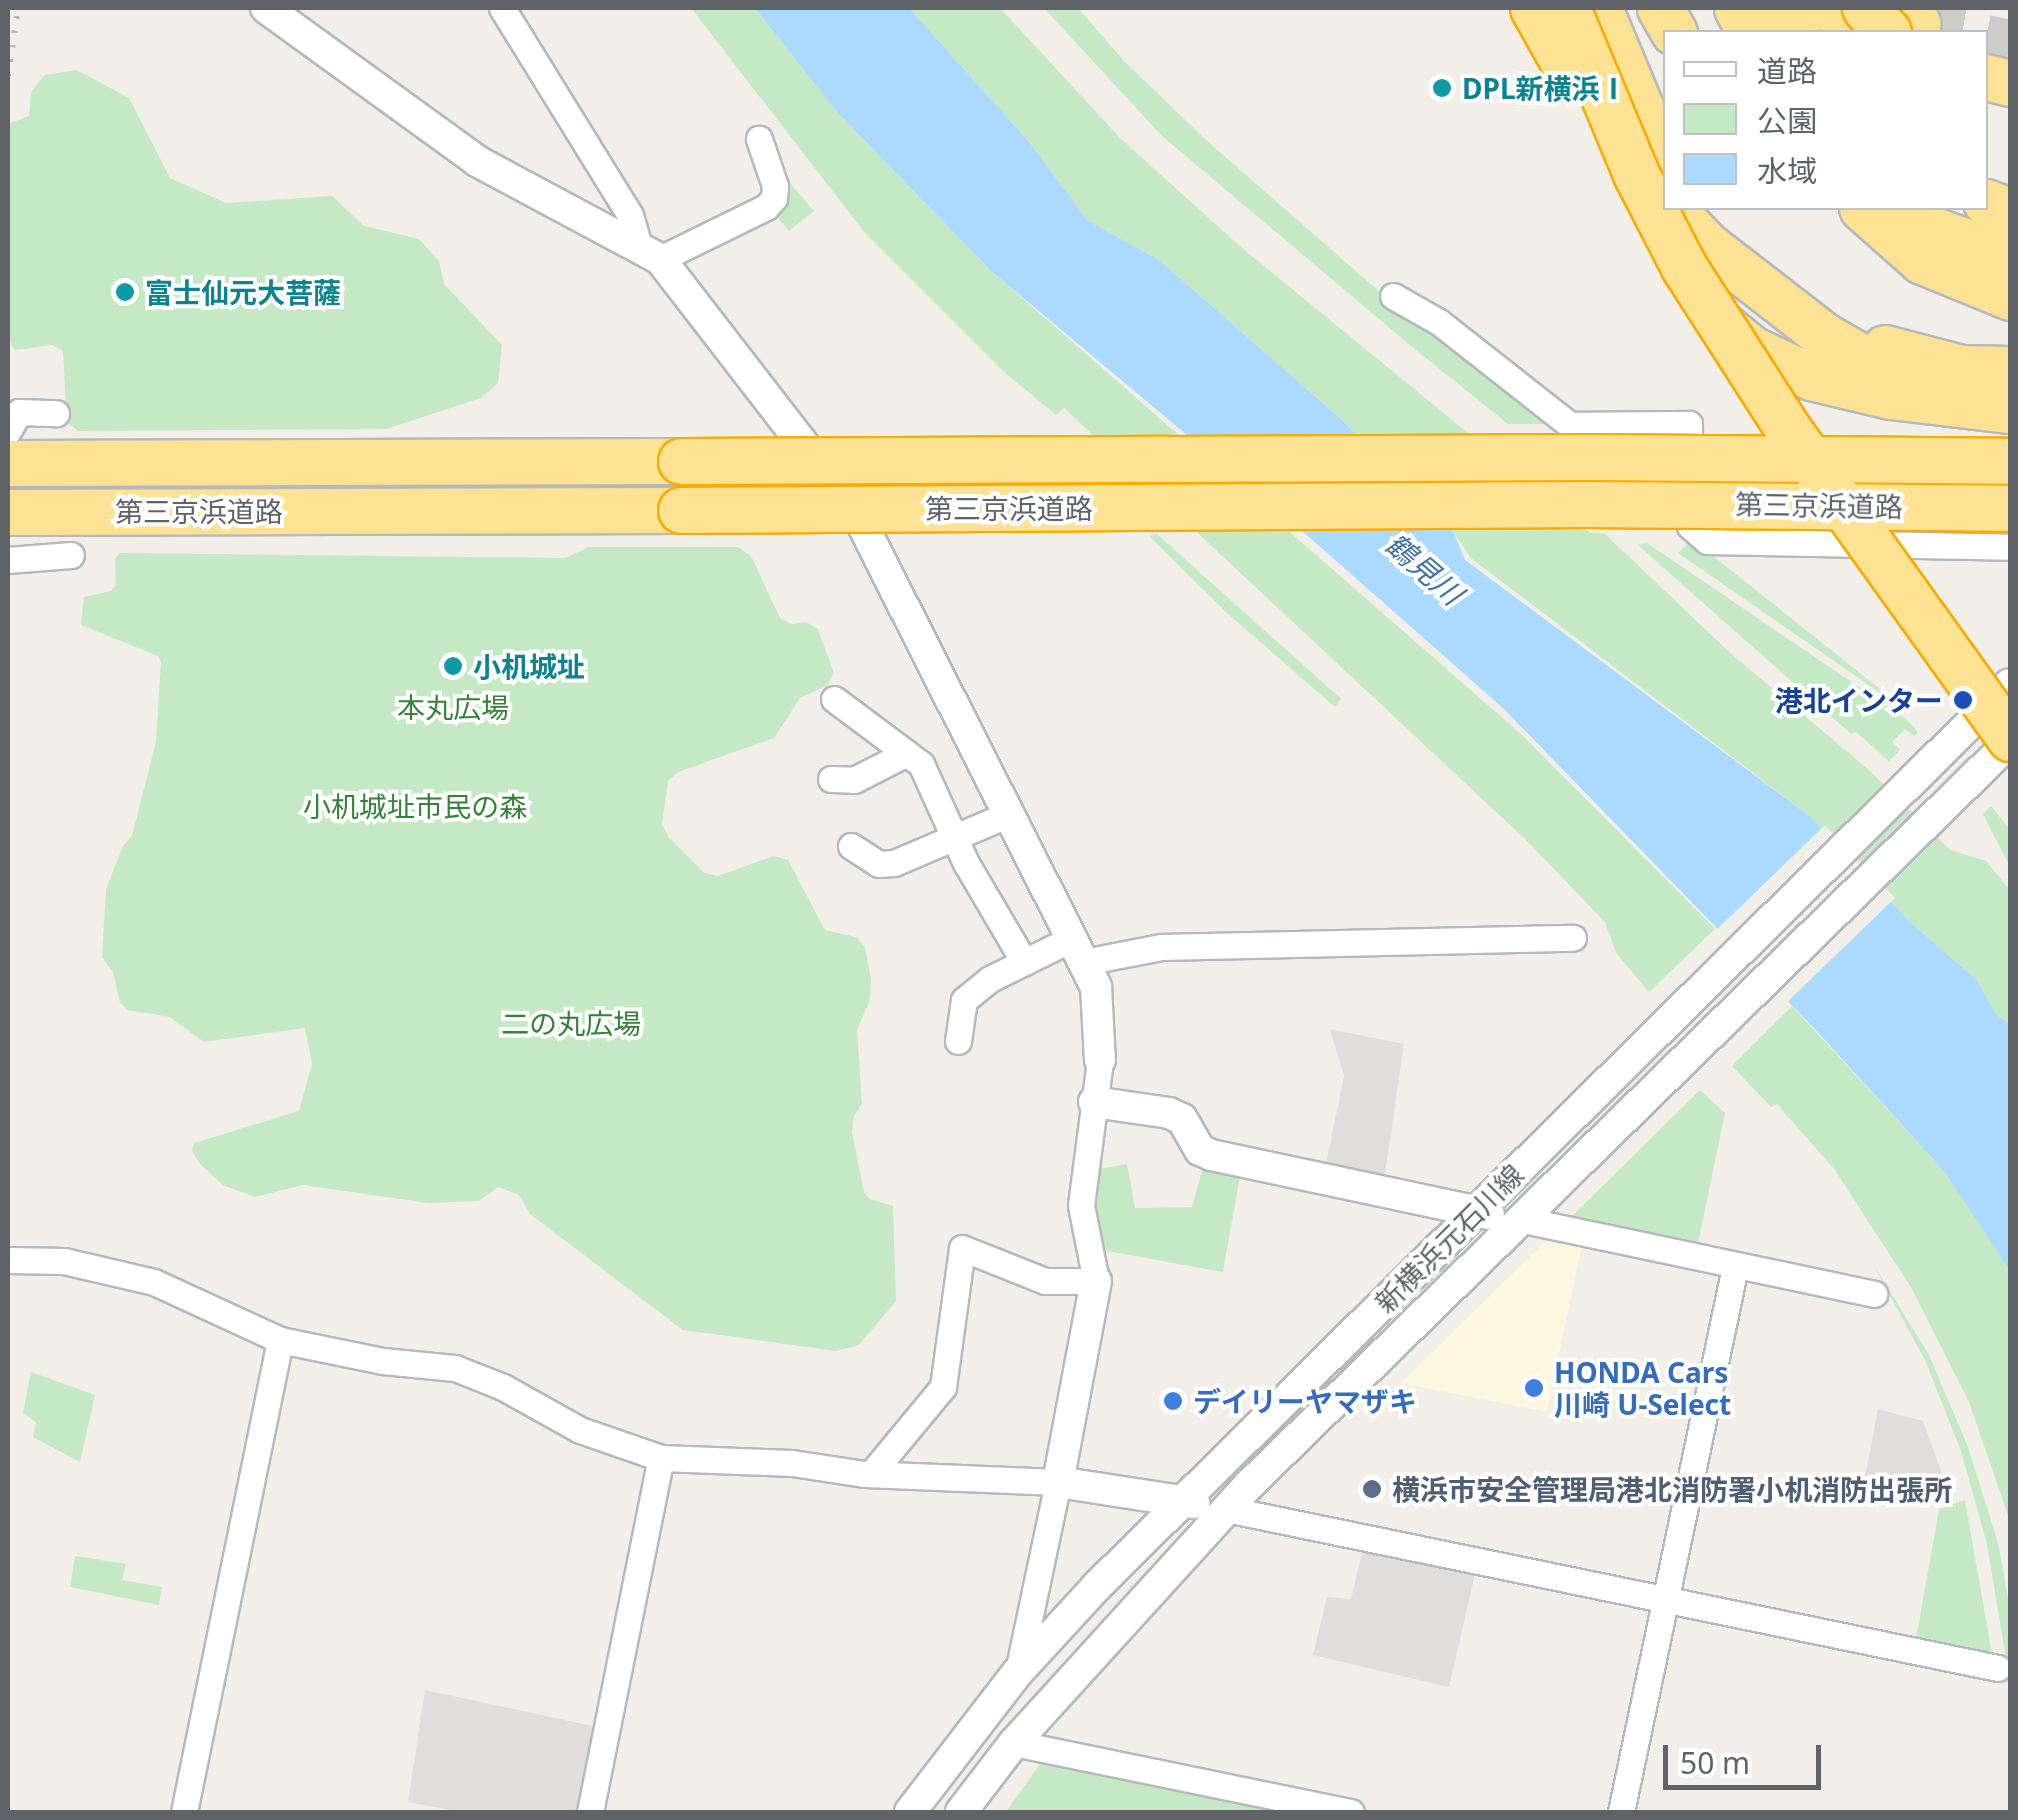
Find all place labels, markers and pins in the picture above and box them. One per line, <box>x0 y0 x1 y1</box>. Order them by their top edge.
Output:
place label: DPL新横浜Ⅰ <box>1462 71 1628 105</box>
marker: DPL新横浜Ⅰ <box>1431 77 1453 99</box>
place label: 富士仙元大菩薩 <box>145 275 341 309</box>
marker: 富士仙元大菩薩 <box>114 281 136 303</box>
place label: 小机城址 <box>473 649 585 683</box>
marker: 小机城址 <box>442 655 464 677</box>
place label: 港北インター <box>1775 683 1943 717</box>
marker: 港北インター <box>1952 689 1974 711</box>
place label: HONDA Cars 川崎 U-Select <box>1554 1355 1731 1421</box>
marker: HONDA Cars 川崎 U-Select <box>1523 1377 1545 1399</box>
place label: デイリーヤマザキ <box>1193 1384 1417 1418</box>
marker: デイリーヤマザキ <box>1162 1390 1184 1412</box>
place label: 横浜市安全管理局港北消防署小机消防出張所 <box>1392 1472 1952 1506</box>
marker: 横浜市安全管理局港北消防署小机消防出張所 <box>1361 1478 1383 1500</box>

